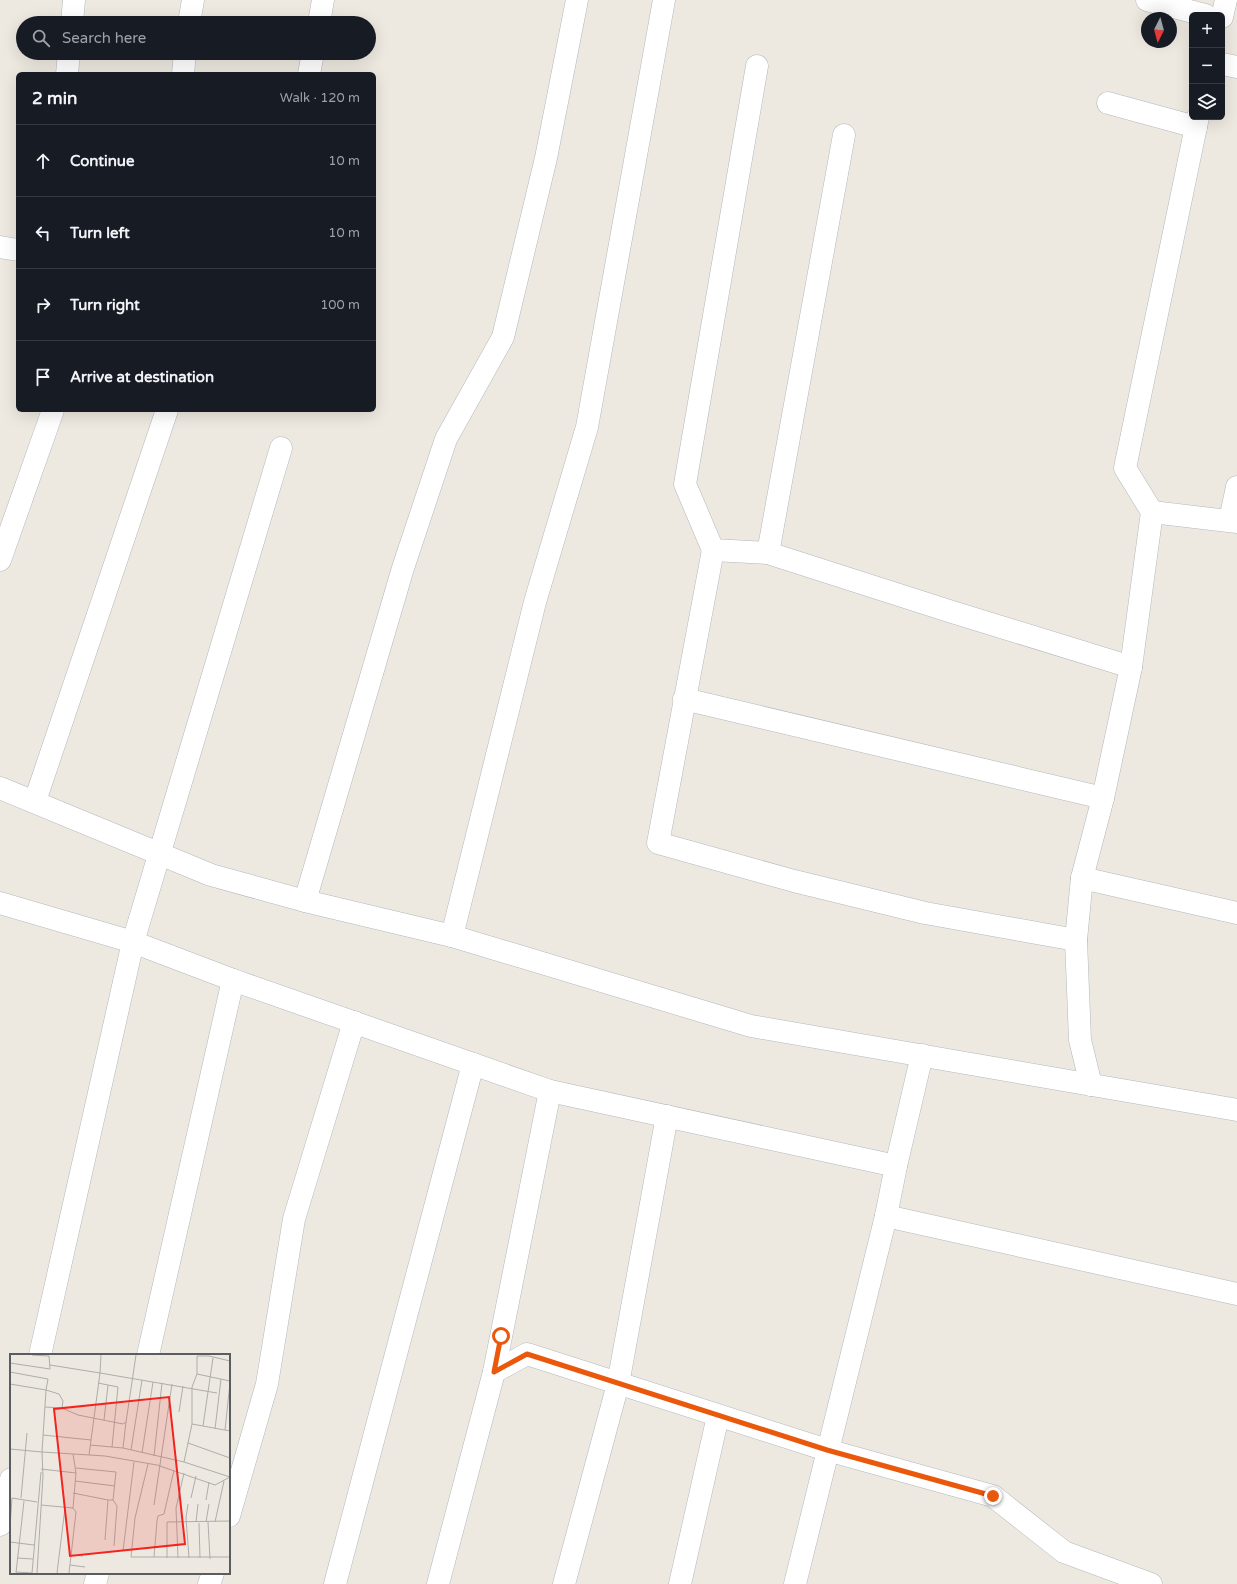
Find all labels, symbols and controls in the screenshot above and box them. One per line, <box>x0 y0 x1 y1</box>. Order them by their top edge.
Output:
north arrow <box>1141 12 1177 48</box>
map controls <box>1189 12 1225 120</box>
button: + <box>1189 12 1225 48</box>
search box <box>16 16 376 60</box>
icon: search <box>30 27 52 49</box>
text: Search here <box>62 29 146 47</box>
button: − <box>1189 48 1225 84</box>
button: layers <box>1189 84 1225 120</box>
text: 2 min <box>32 88 77 109</box>
text: Walk · 120 m <box>280 90 360 106</box>
icon: ahead <box>32 150 54 172</box>
text: Continue <box>70 152 134 170</box>
text: 10 m <box>328 153 360 169</box>
icon: left <box>32 222 54 244</box>
text: Turn left <box>70 224 130 242</box>
text: 10 m <box>328 225 360 241</box>
icon: right <box>32 294 54 316</box>
text: Turn right <box>70 296 140 314</box>
text: 100 m <box>320 297 360 313</box>
icon: arrive <box>32 366 54 388</box>
text: Arrive at destination <box>70 368 214 386</box>
route start <box>492 1327 510 1345</box>
inset map <box>10 1354 230 1574</box>
route end <box>984 1487 1002 1505</box>

